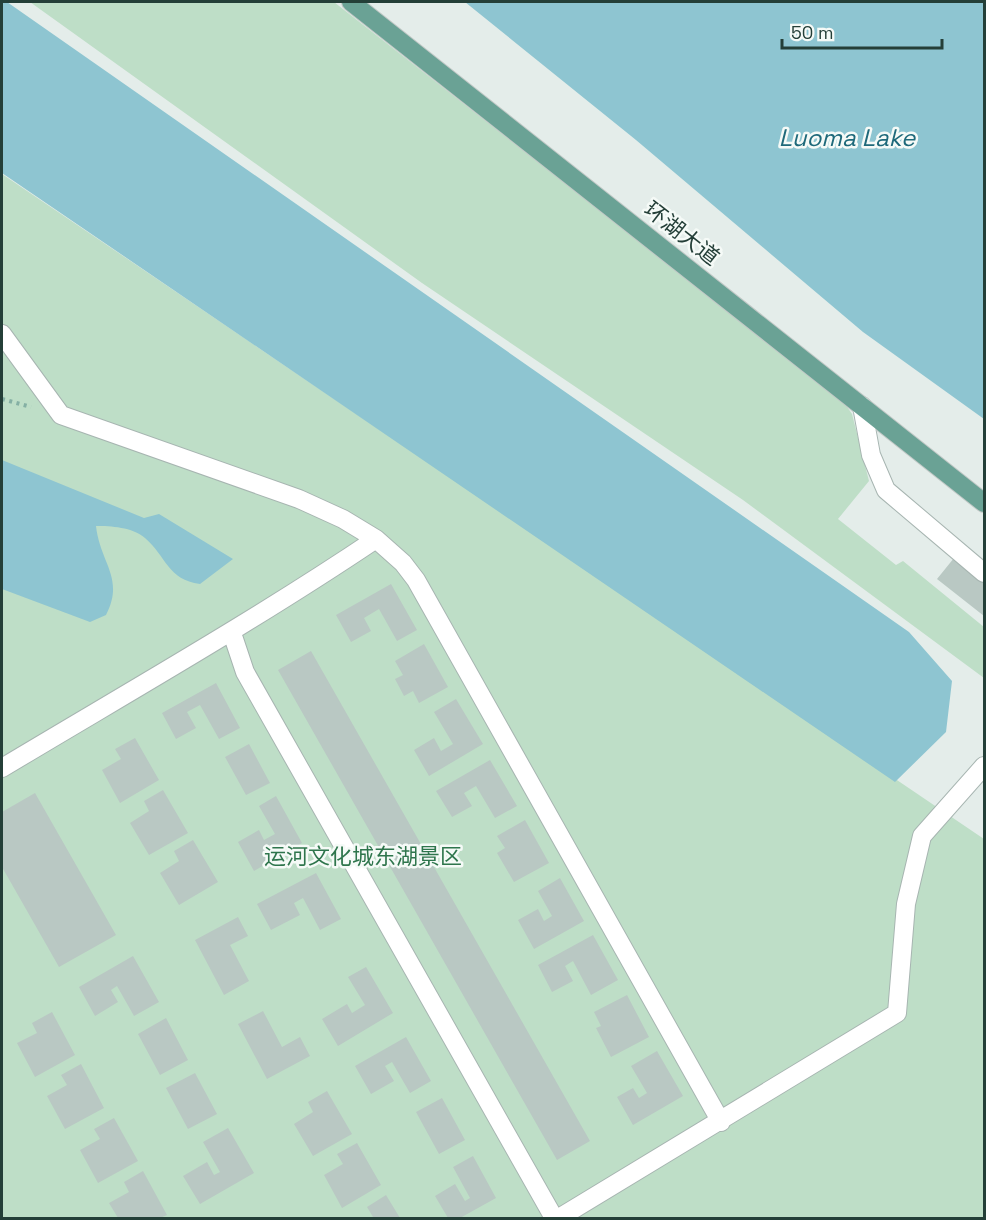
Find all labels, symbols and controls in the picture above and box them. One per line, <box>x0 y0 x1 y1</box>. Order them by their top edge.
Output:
scale bar <box>782 12 942 50</box>
text: 50 m <box>791 21 833 44</box>
water label: Luoma Lake <box>779 122 916 153</box>
street label: 环湖大道 <box>639 195 725 271</box>
park label: 运河文化城东湖景区 <box>264 842 462 870</box>

